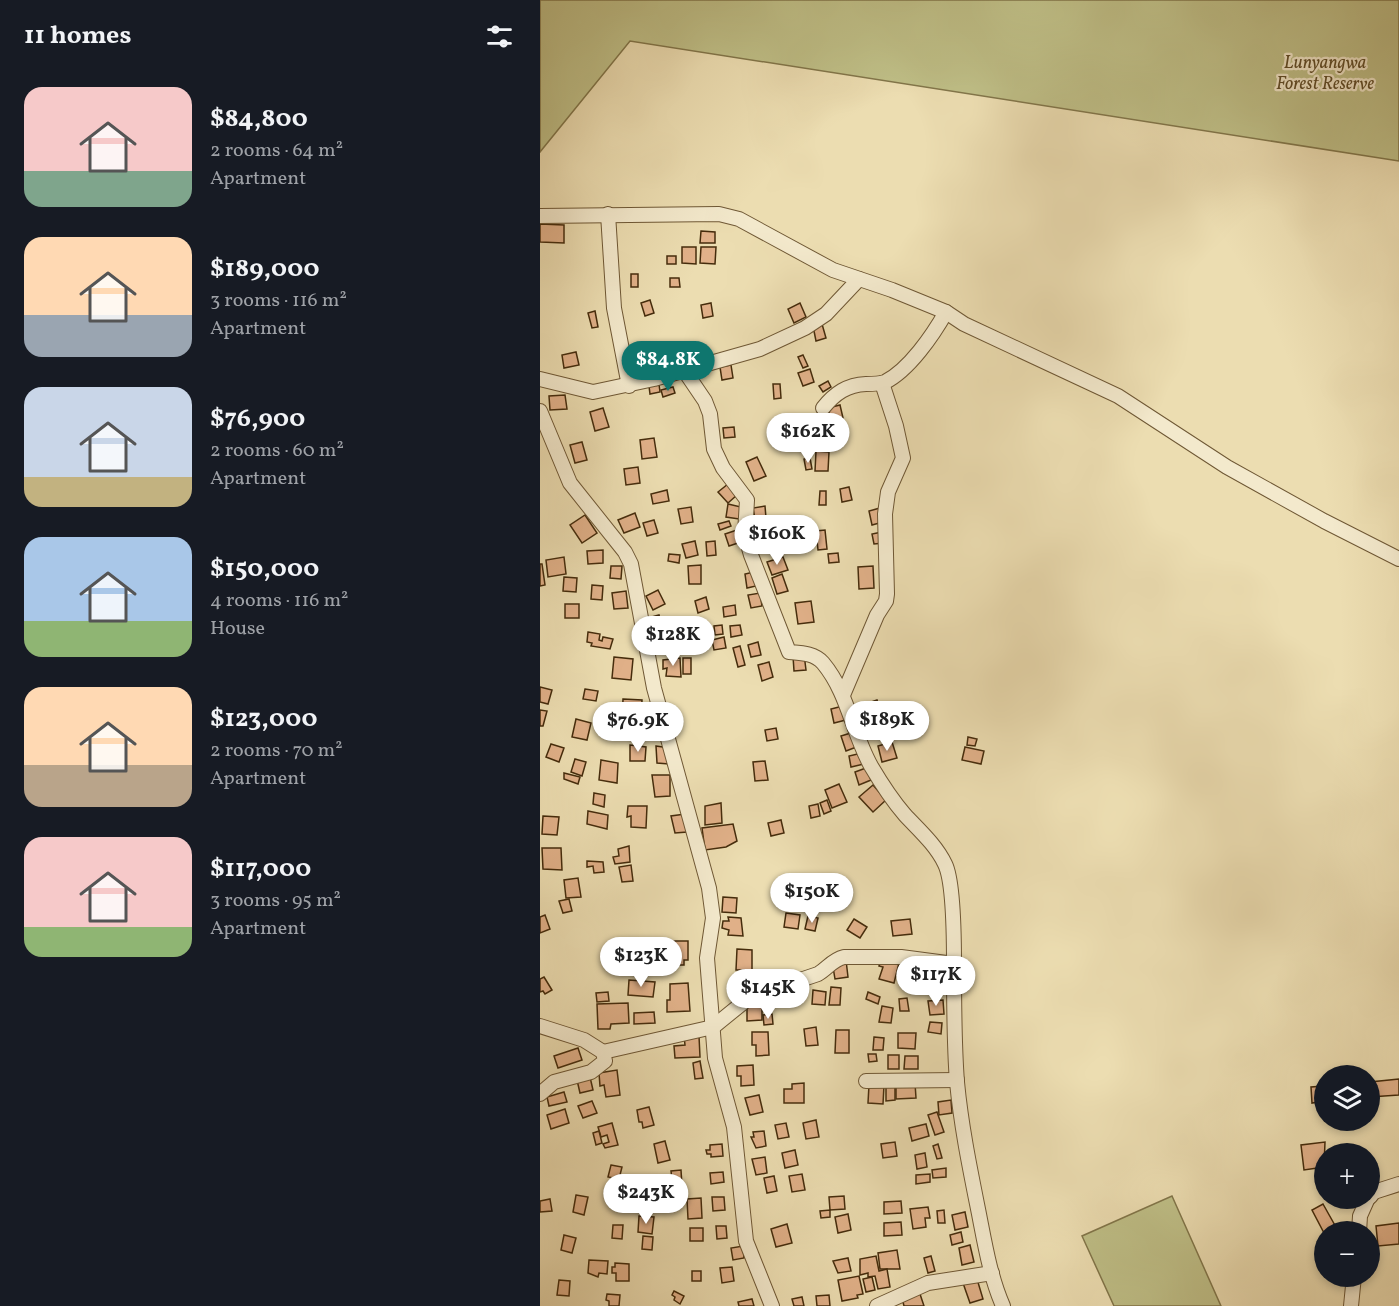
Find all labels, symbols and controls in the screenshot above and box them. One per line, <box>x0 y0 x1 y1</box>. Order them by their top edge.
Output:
text: 11 homes <box>24 18 131 54</box>
icon: filters <box>483 20 516 53</box>
park label: Lunyangwa Forest Reserve <box>1276 51 1374 97</box>
text: $84,800 <box>210 101 308 137</box>
icon: home <box>72 111 144 183</box>
text: 2 rooms · 64 m² <box>210 137 343 165</box>
text: Apartment <box>210 165 306 193</box>
text: $189,000 <box>210 251 320 287</box>
icon: home <box>72 261 144 333</box>
text: 3 rooms · 116 m² <box>210 287 347 315</box>
text: Apartment <box>210 315 306 343</box>
pin: $84.8K <box>619 341 717 392</box>
text: $84.8K <box>636 346 700 374</box>
text: $76,900 <box>210 401 305 437</box>
icon: home <box>72 411 144 483</box>
pin: $162K <box>766 413 850 464</box>
text: $162K <box>780 418 836 446</box>
text: 2 rooms · 60 m² <box>210 437 344 465</box>
text: Apartment <box>210 465 306 493</box>
pin: $160K <box>735 515 819 566</box>
text: $160K <box>749 520 805 548</box>
text: $150,000 <box>210 551 319 587</box>
icon: home <box>72 561 144 633</box>
text: 4 rooms · 116 m² <box>210 587 349 615</box>
text: House <box>210 615 265 643</box>
pin: $128K <box>631 616 715 667</box>
text: $128K <box>646 621 700 649</box>
text: $123,000 <box>210 701 317 737</box>
pin: $189K <box>845 701 929 752</box>
pin: $76.9K <box>589 702 687 753</box>
text: $189K <box>859 706 915 734</box>
text: $76.9K <box>607 707 669 735</box>
icon: home <box>72 711 144 783</box>
text: 2 rooms · 70 m² <box>210 737 343 765</box>
text: Apartment <box>210 765 306 793</box>
text: $117,000 <box>210 851 311 887</box>
icon: home <box>72 861 144 933</box>
pin: $150K <box>770 873 854 924</box>
text: $150K <box>784 878 840 906</box>
text: 3 rooms · 95 m² <box>210 887 341 915</box>
text: Apartment <box>210 915 306 943</box>
pin: $123K <box>599 937 683 988</box>
text: $123K <box>614 942 668 970</box>
pin: $117K <box>894 956 978 1007</box>
text: $117K <box>910 961 962 989</box>
pin: $145K <box>726 969 810 1020</box>
text: $145K <box>740 974 796 1002</box>
map controls <box>1314 1065 1380 1287</box>
button: layers <box>1314 1065 1380 1131</box>
button: + <box>1314 1143 1380 1209</box>
pin: $243K <box>604 1174 688 1225</box>
text: $243K <box>617 1179 675 1207</box>
button: − <box>1314 1221 1380 1287</box>

